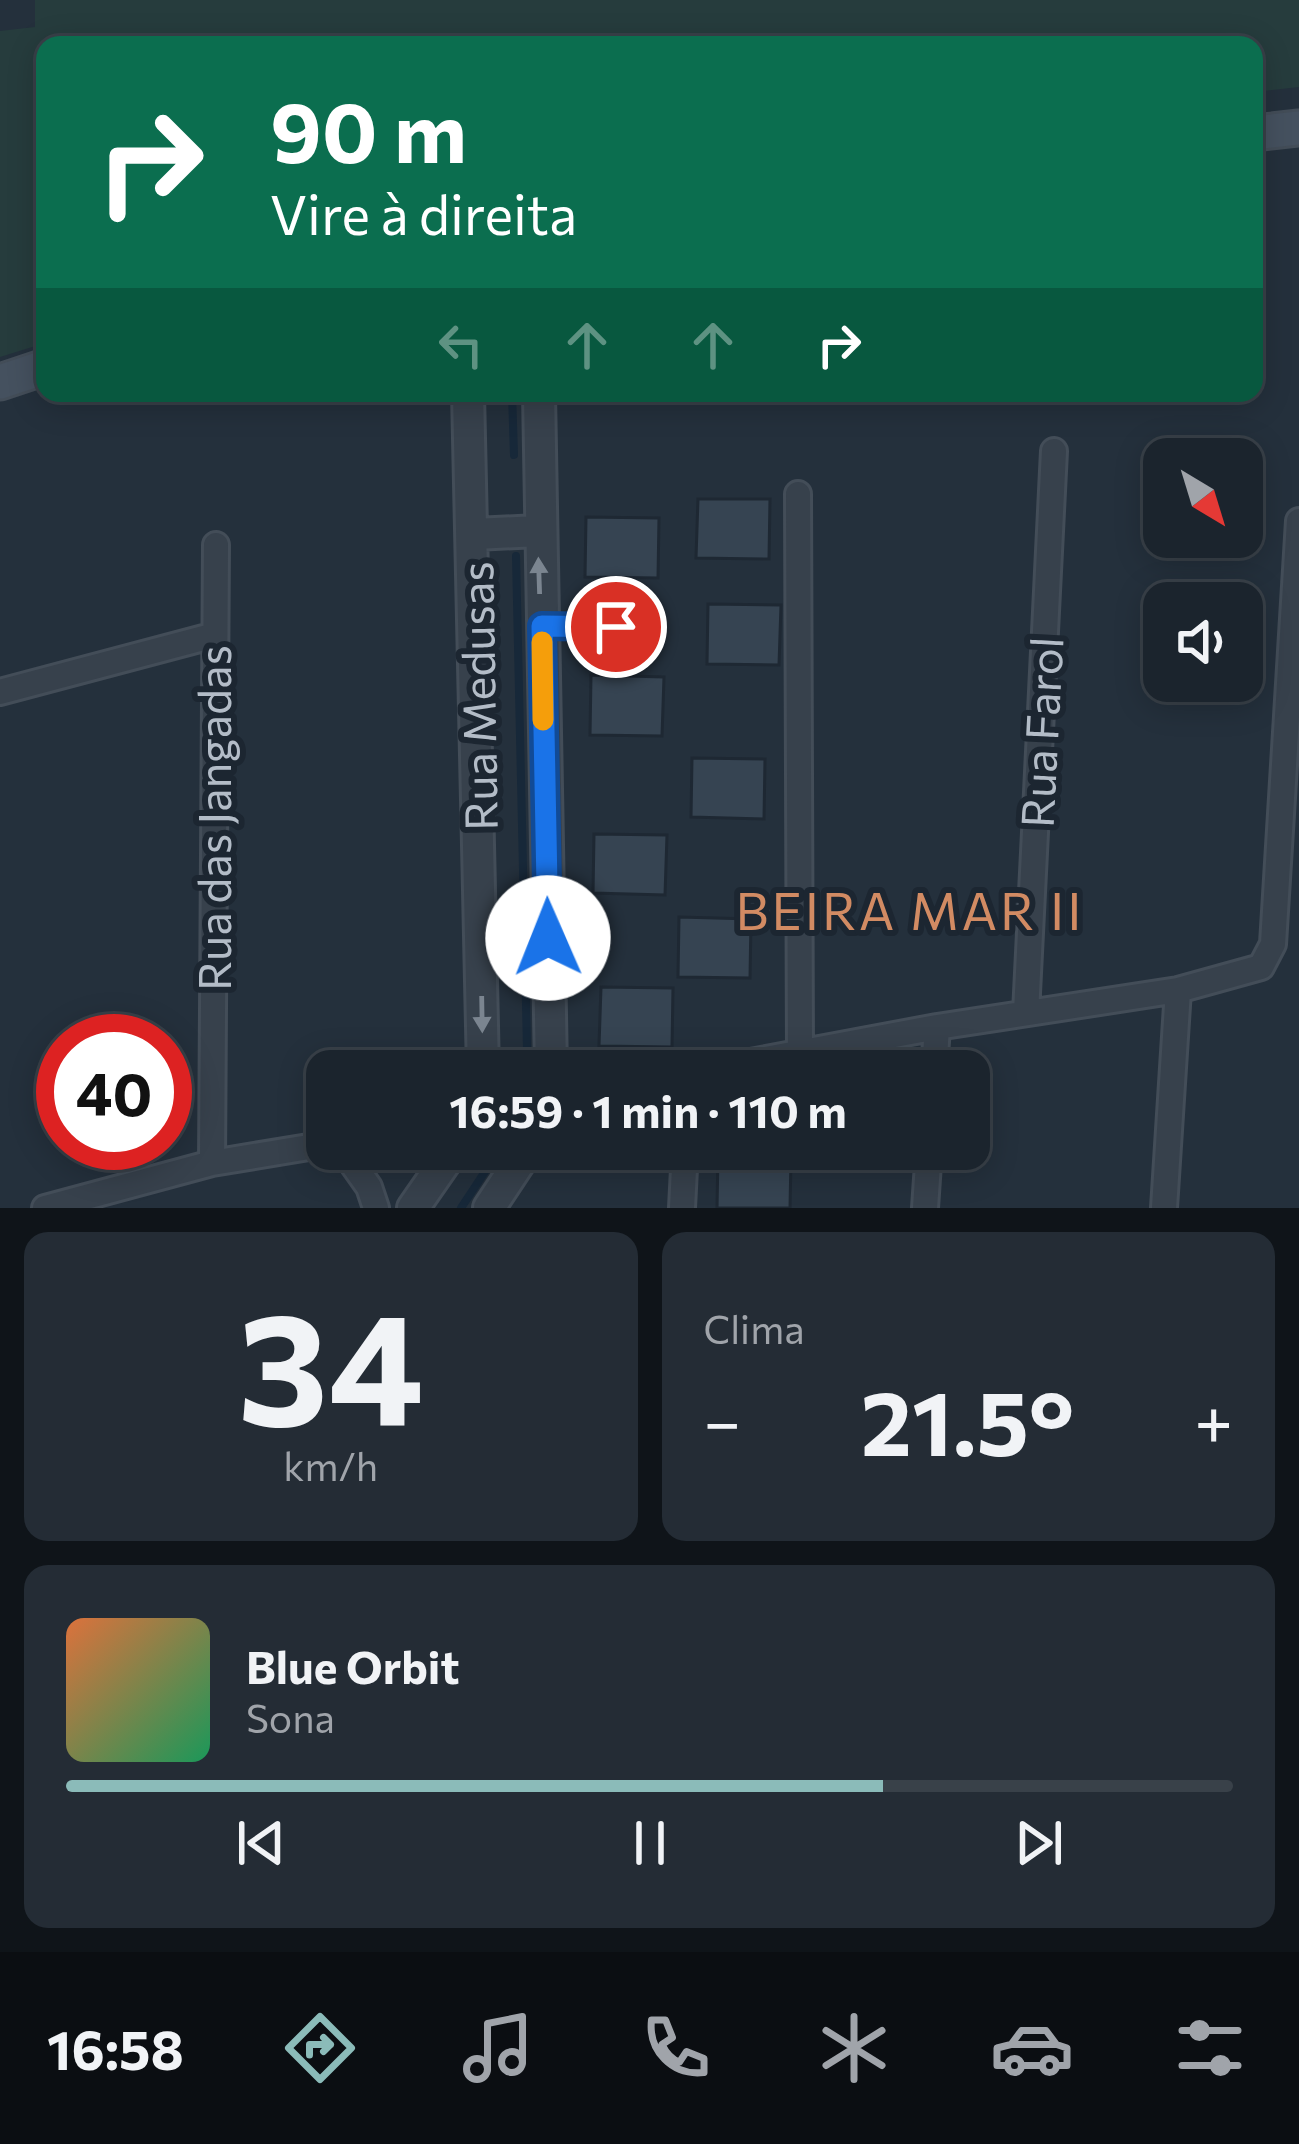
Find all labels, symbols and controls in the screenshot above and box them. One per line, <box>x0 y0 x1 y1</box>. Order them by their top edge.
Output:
text: 90 m <box>270 78 467 180</box>
icon: right <box>72 84 228 240</box>
text: Vire à direita <box>270 180 577 246</box>
icon: left <box>428 312 494 378</box>
icon: ahead <box>554 312 620 378</box>
icon: ahead <box>680 312 746 378</box>
icon: right <box>806 312 872 378</box>
north arrow <box>1143 438 1263 558</box>
map controls <box>1143 438 1263 702</box>
one-way arrow <box>530 556 549 594</box>
street label: Rua Medusas <box>447 561 507 831</box>
pin <box>565 576 667 678</box>
button: sound <box>1143 582 1263 702</box>
icon: arrive <box>583 594 649 660</box>
street label: Rua Farol <box>1008 635 1072 829</box>
street label: Rua das Jangadas <box>185 645 240 991</box>
position arrow <box>485 875 611 1001</box>
district label: BEIRA MAR II <box>735 878 1085 941</box>
one-way arrow <box>473 996 492 1034</box>
speed limit sign: 40 <box>36 1014 192 1170</box>
text: 16:59 · 1 min · 110 m <box>449 1082 847 1137</box>
text: 34 <box>237 1267 424 1458</box>
text: Clima <box>704 1304 805 1352</box>
text: 21.5° <box>861 1364 1074 1475</box>
text: − <box>704 1379 741 1460</box>
text: + <box>1194 1379 1233 1460</box>
text: km/h <box>283 1441 378 1489</box>
text: Blue Orbit <box>246 1638 459 1693</box>
text: Sona <box>246 1693 335 1741</box>
icon: previous <box>228 1810 294 1876</box>
icon: pause <box>617 1810 683 1876</box>
icon: next <box>1006 1810 1072 1876</box>
icon: directions <box>278 2006 362 2090</box>
icon: music <box>456 2006 540 2090</box>
icon: phone <box>634 2006 718 2090</box>
icon: climate <box>812 2006 896 2090</box>
icon: car <box>990 2006 1074 2090</box>
icon: filters <box>1168 2006 1252 2090</box>
text: 16:58 <box>47 2015 184 2081</box>

